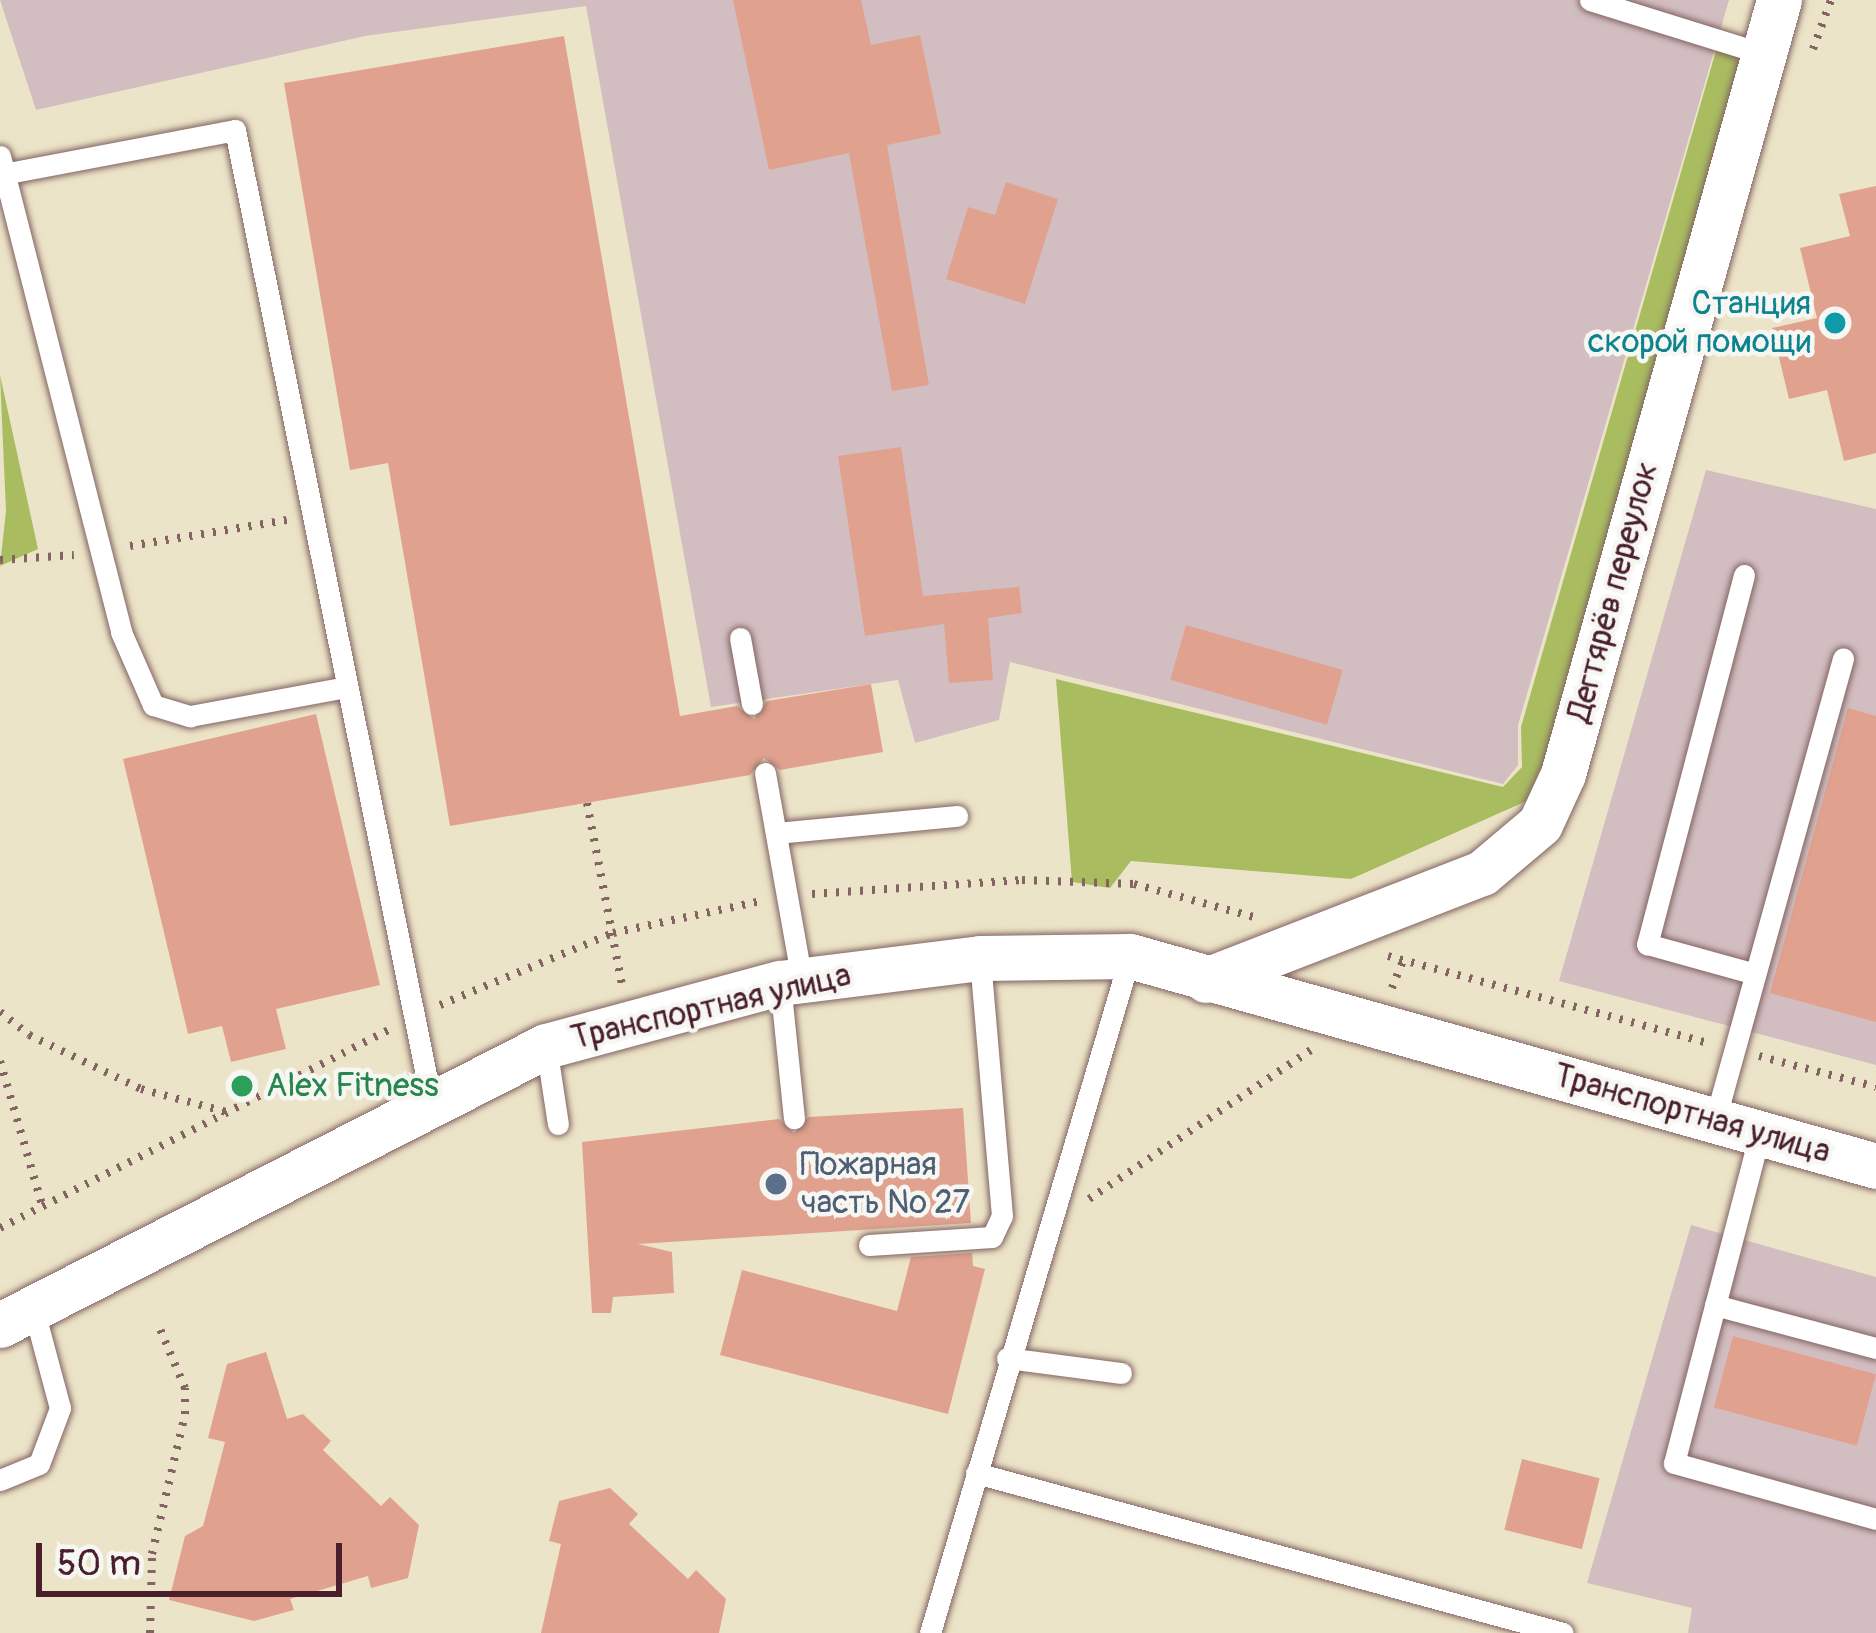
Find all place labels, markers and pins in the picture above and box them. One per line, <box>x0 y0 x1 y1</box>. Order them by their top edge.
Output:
place label: Станция скорой помощи <box>1588 284 1811 362</box>
marker: Станция скорой помощи <box>1822 310 1848 336</box>
place label: Alex Fitness <box>266 1066 439 1106</box>
marker: Alex Fitness <box>229 1073 255 1099</box>
place label: Пожарная часть № 27 <box>800 1145 970 1223</box>
marker: Пожарная часть № 27 <box>763 1171 789 1197</box>

